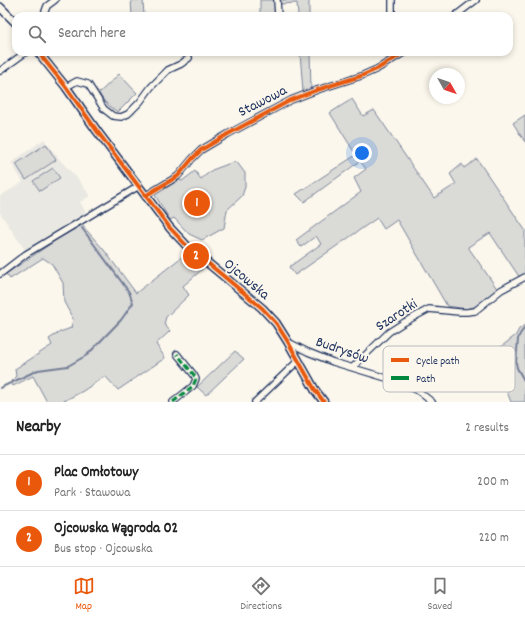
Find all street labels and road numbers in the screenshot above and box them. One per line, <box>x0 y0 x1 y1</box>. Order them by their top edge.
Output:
street label: Stawowa <box>235 80 292 124</box>
street label: Ojcowska <box>218 254 275 307</box>
street label: Szarotki <box>372 294 422 338</box>
street label: Budrysów <box>312 332 372 370</box>

